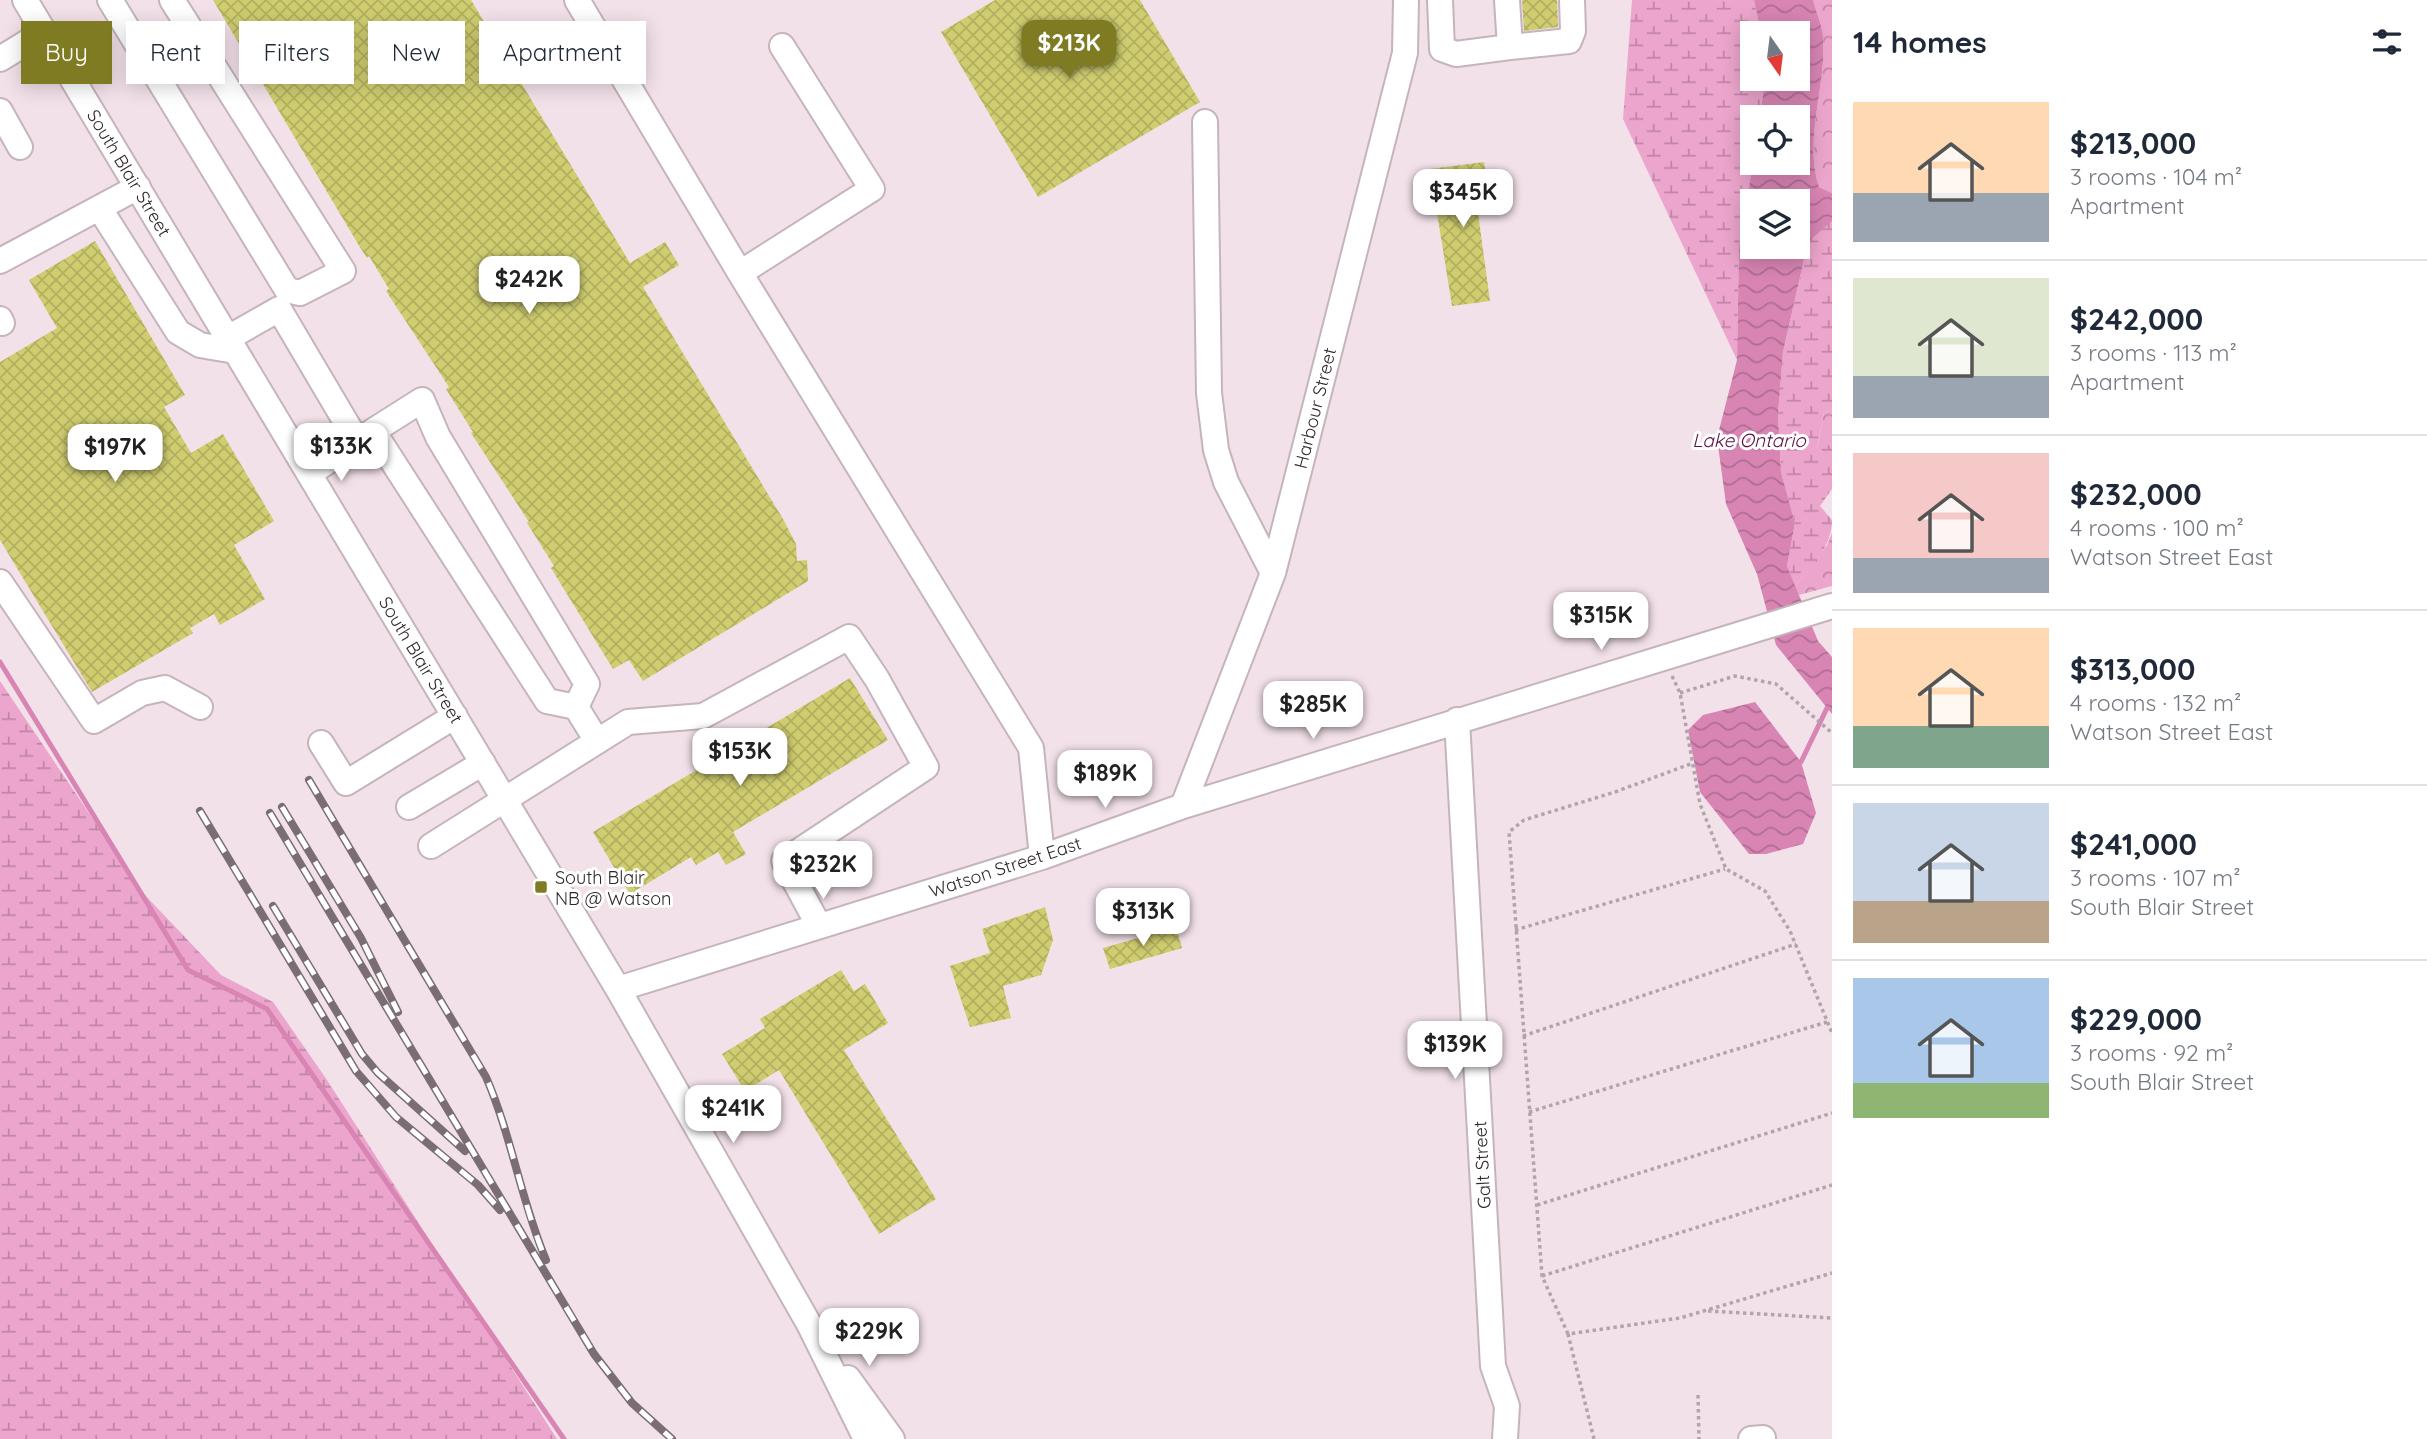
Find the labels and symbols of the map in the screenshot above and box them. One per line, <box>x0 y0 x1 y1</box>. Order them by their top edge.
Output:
pin: $213K <box>1020 20 1118 80</box>
north arrow <box>1740 21 1810 91</box>
street label: South Blair Street <box>82 105 176 241</box>
pin: $345K <box>1414 170 1512 229</box>
pin: $242K <box>480 256 578 316</box>
street label: Harbour Street <box>1289 345 1341 471</box>
pin: $197K <box>66 424 164 484</box>
pin: $133K <box>292 424 390 483</box>
water label: Lake Ontario <box>1692 428 1807 452</box>
street label: South Blair Street <box>374 592 468 728</box>
pin: $315K <box>1552 592 1650 652</box>
pin: $285K <box>1264 682 1362 741</box>
pin: $153K <box>691 728 789 788</box>
pin: $189K <box>1056 750 1154 810</box>
street label: Watson Street East <box>926 831 1084 903</box>
pin: $232K <box>774 842 872 901</box>
place label: South Blair NB @ Watson <box>555 866 671 910</box>
marker: South Blair NB @ Watson <box>533 879 549 895</box>
pin: $313K <box>1094 888 1192 948</box>
pin: $139K <box>1406 1021 1504 1081</box>
pin: $241K <box>684 1086 782 1145</box>
street label: Galt Street <box>1468 1120 1496 1210</box>
pin: $229K <box>820 1308 918 1368</box>

